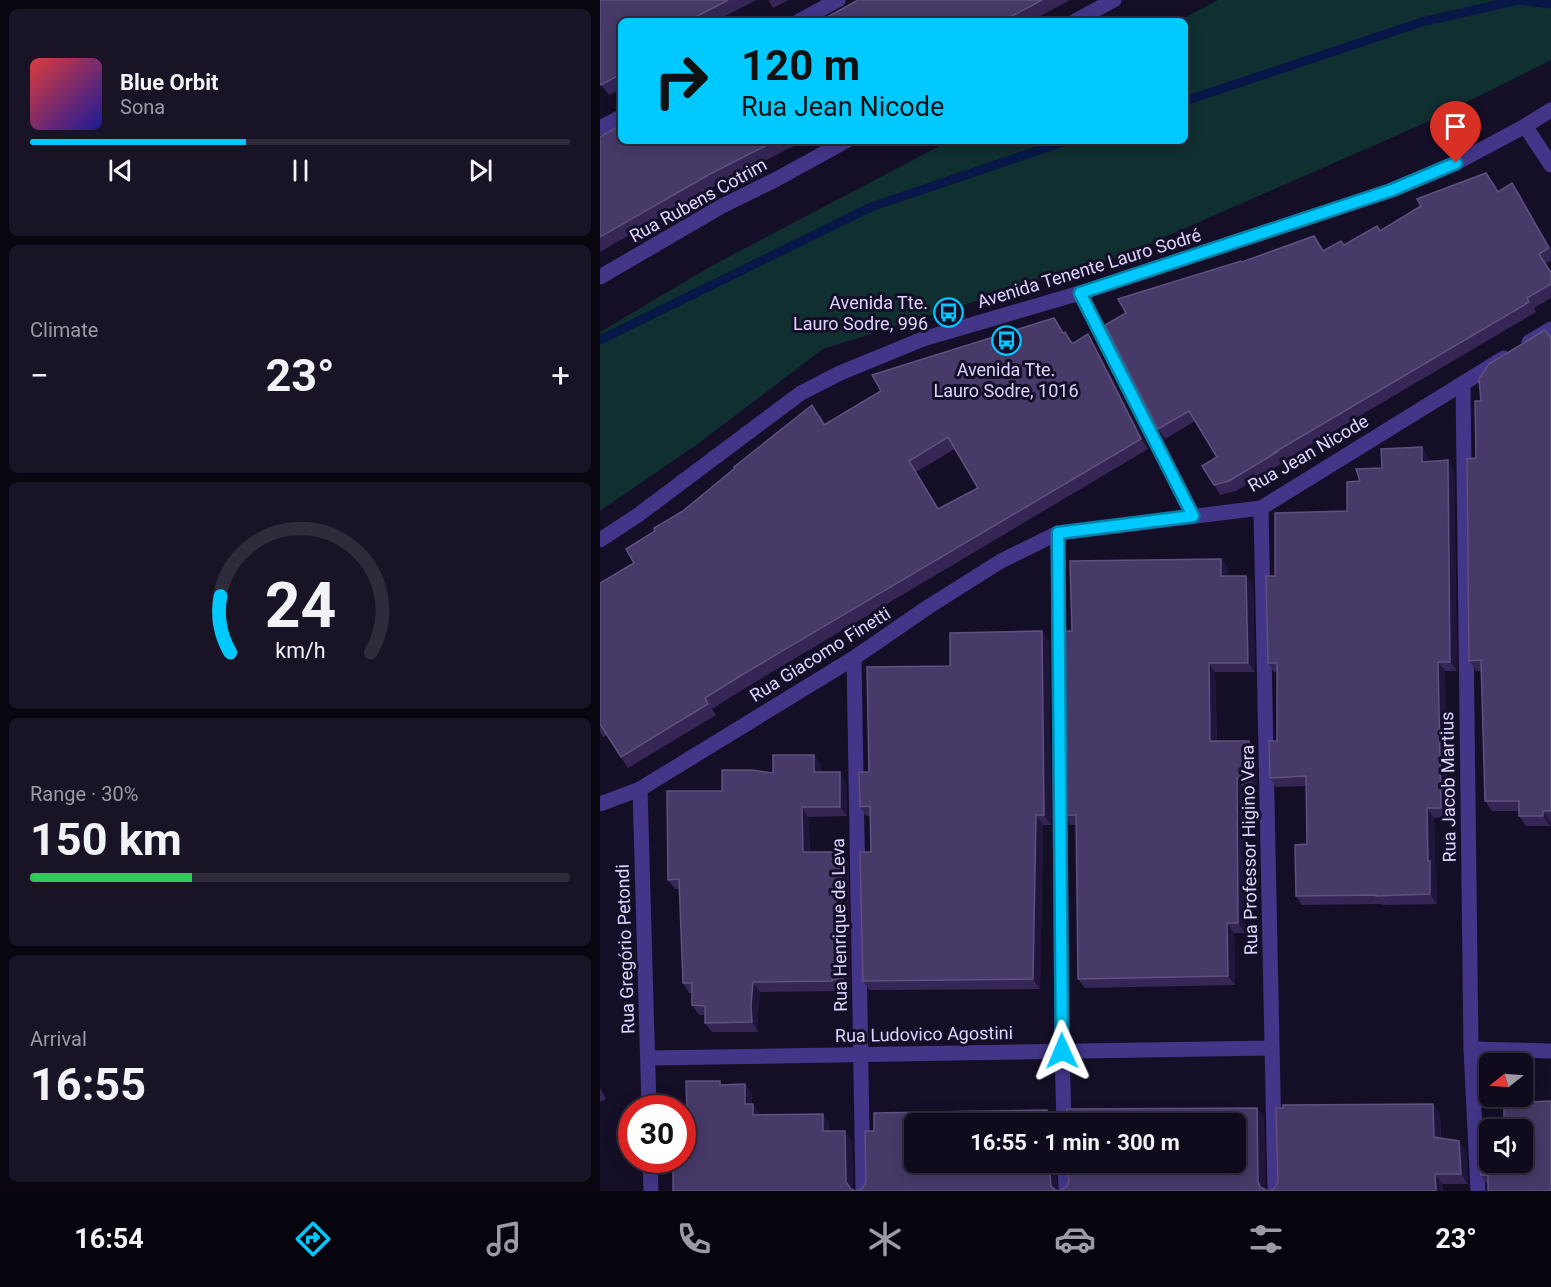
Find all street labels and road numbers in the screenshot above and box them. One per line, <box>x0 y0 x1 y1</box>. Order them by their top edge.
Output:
street label: Rua Rubens Cotrim <box>626 154 770 246</box>
street label: Avenida Tenente Lauro Sodré <box>974 224 1204 312</box>
street label: Rua Jean Nicode <box>1244 410 1372 496</box>
street label: Rua Giacomo Finetti <box>746 602 894 706</box>
street label: Rua Jacob Martius <box>1436 711 1460 863</box>
street label: Rua Professor Higino Vera <box>1237 745 1261 955</box>
street label: Rua Henrique de Leva <box>827 838 851 1012</box>
street label: Rua Gregório Petondi <box>612 864 638 1034</box>
street label: Rua Ludovico Agostini <box>835 1022 1013 1046</box>

